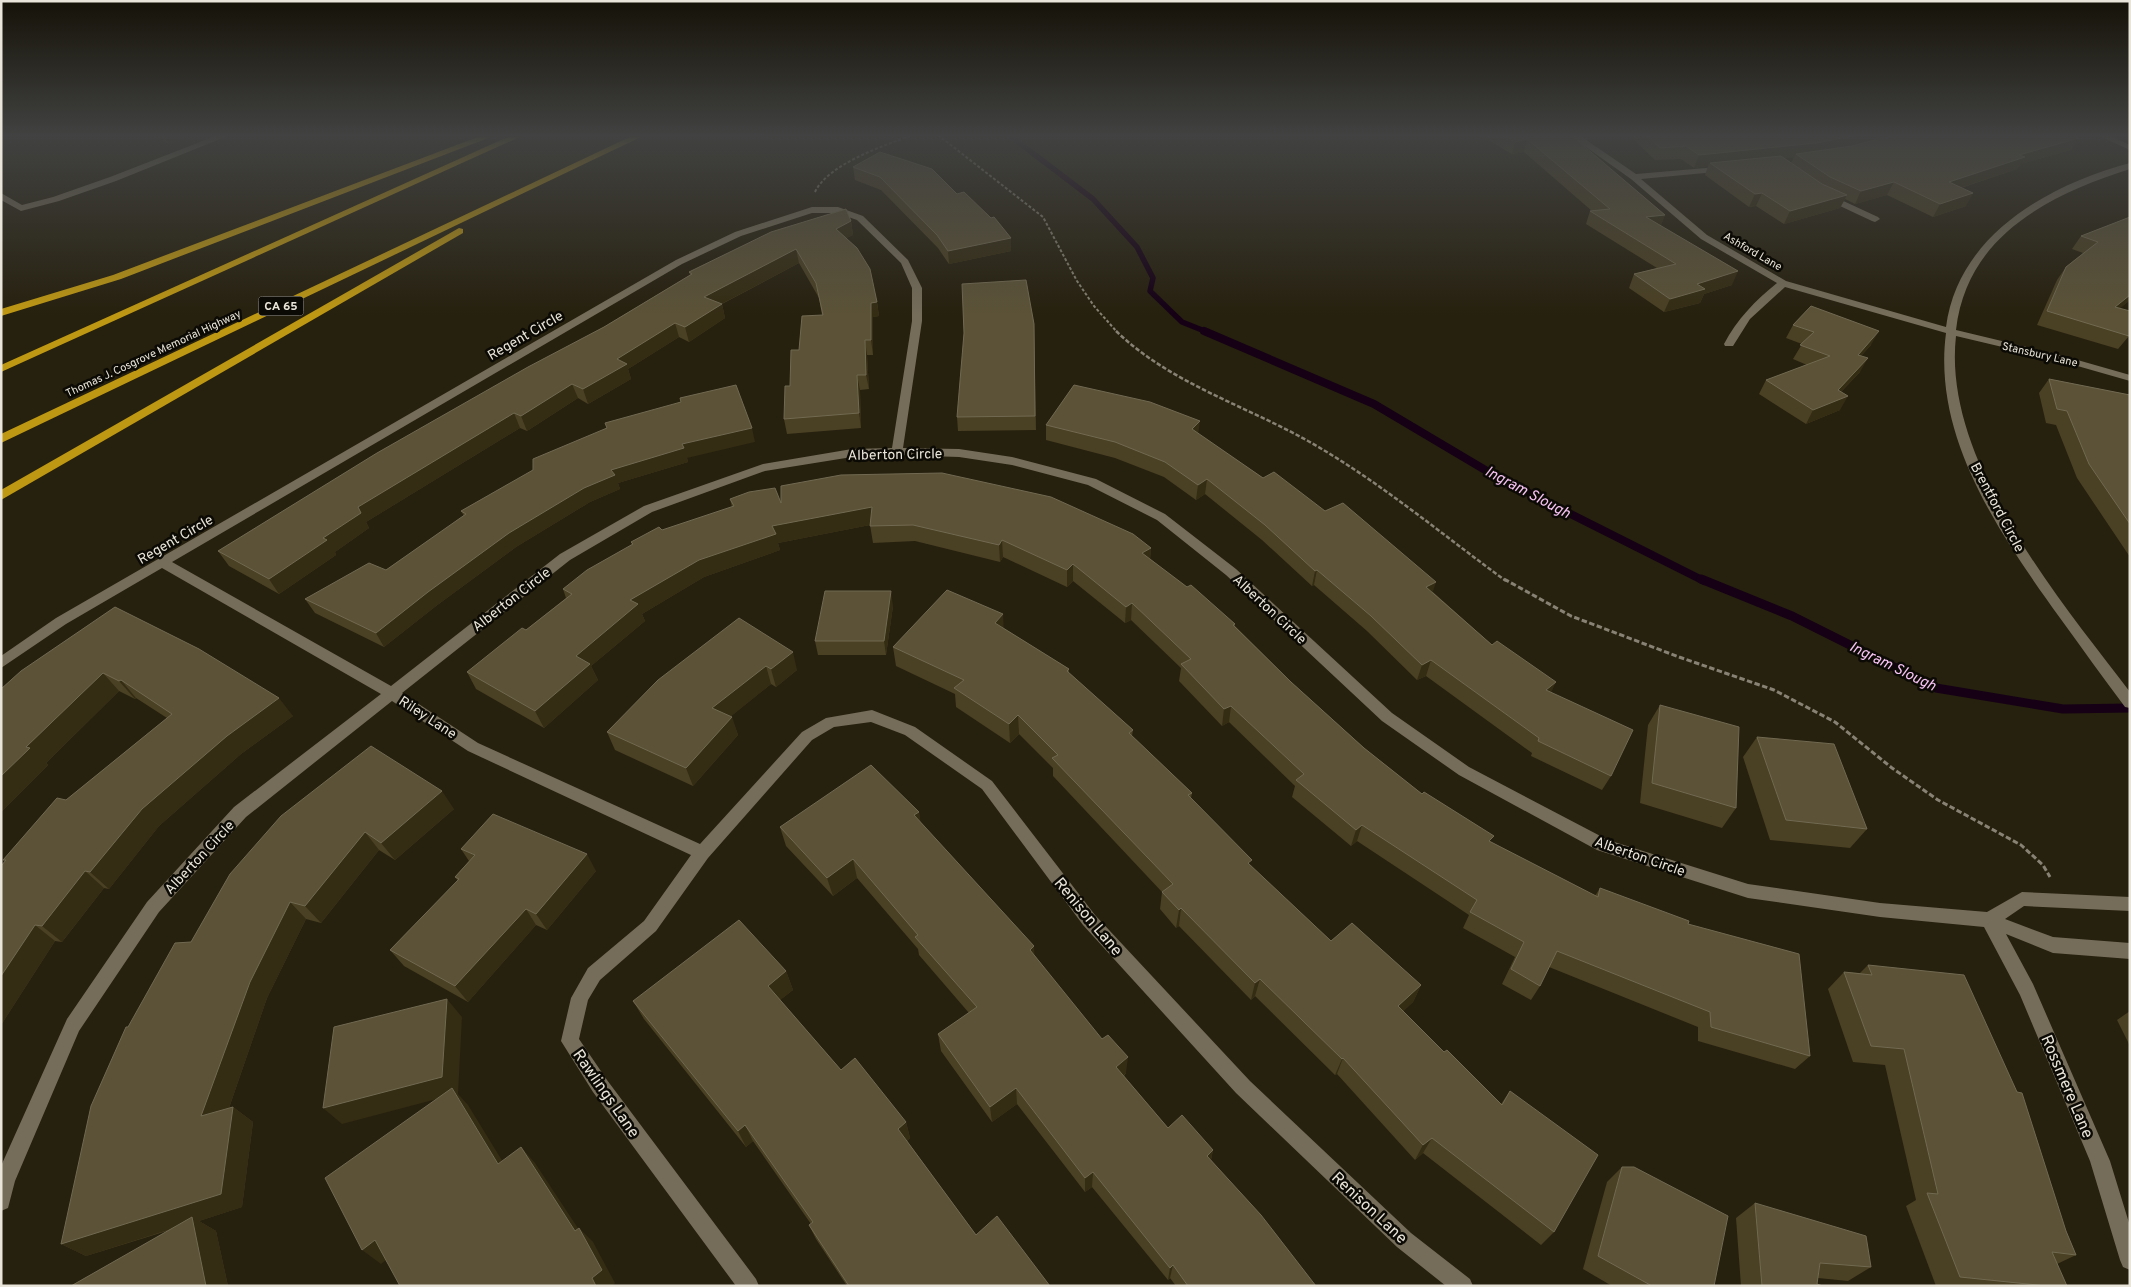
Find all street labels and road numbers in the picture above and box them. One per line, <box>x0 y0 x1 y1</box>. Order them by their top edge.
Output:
street label: Ashford Lane <box>1721 229 1784 274</box>
road number: CA 65 <box>258 296 304 316</box>
street label: Thomas J. Cosgrove Memorial Highway <box>63 307 244 401</box>
street label: Regent Circle <box>485 308 567 365</box>
street label: Stansbury Lane <box>2000 339 2079 371</box>
street label: Alberton Circle <box>848 446 942 465</box>
street label: Brentford Circle <box>1966 460 2027 555</box>
street label: Regent Circle <box>135 512 217 569</box>
street label: Alberton Circle <box>469 564 554 636</box>
street label: Alberton Circle <box>1229 572 1309 649</box>
street label: Riley Lane <box>395 693 459 743</box>
street label: Alberton Circle <box>162 818 239 898</box>
street label: Alberton Circle <box>1592 834 1687 881</box>
street label: Renison Lane <box>1049 874 1126 961</box>
street label: Rossmere Lane <box>2035 1032 2097 1141</box>
street label: Rawlings Lane <box>568 1046 643 1142</box>
street label: Renison Lane <box>1327 1168 1411 1249</box>

